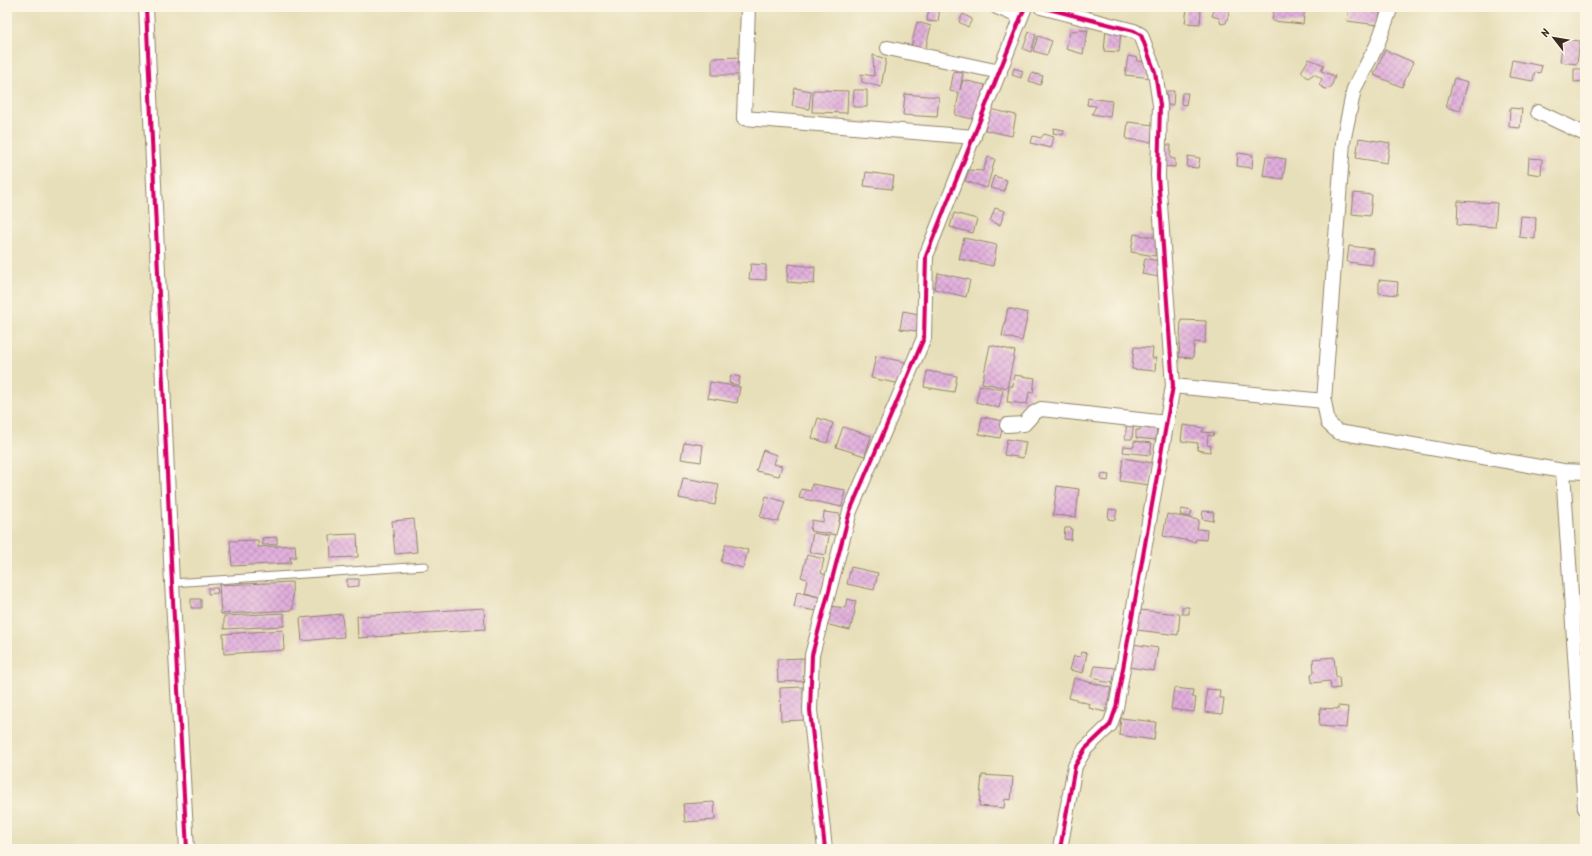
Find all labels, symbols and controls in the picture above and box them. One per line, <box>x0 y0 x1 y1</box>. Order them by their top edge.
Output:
north arrow <box>1534 18 1574 58</box>
text: N <box>1537 26 1556 41</box>

